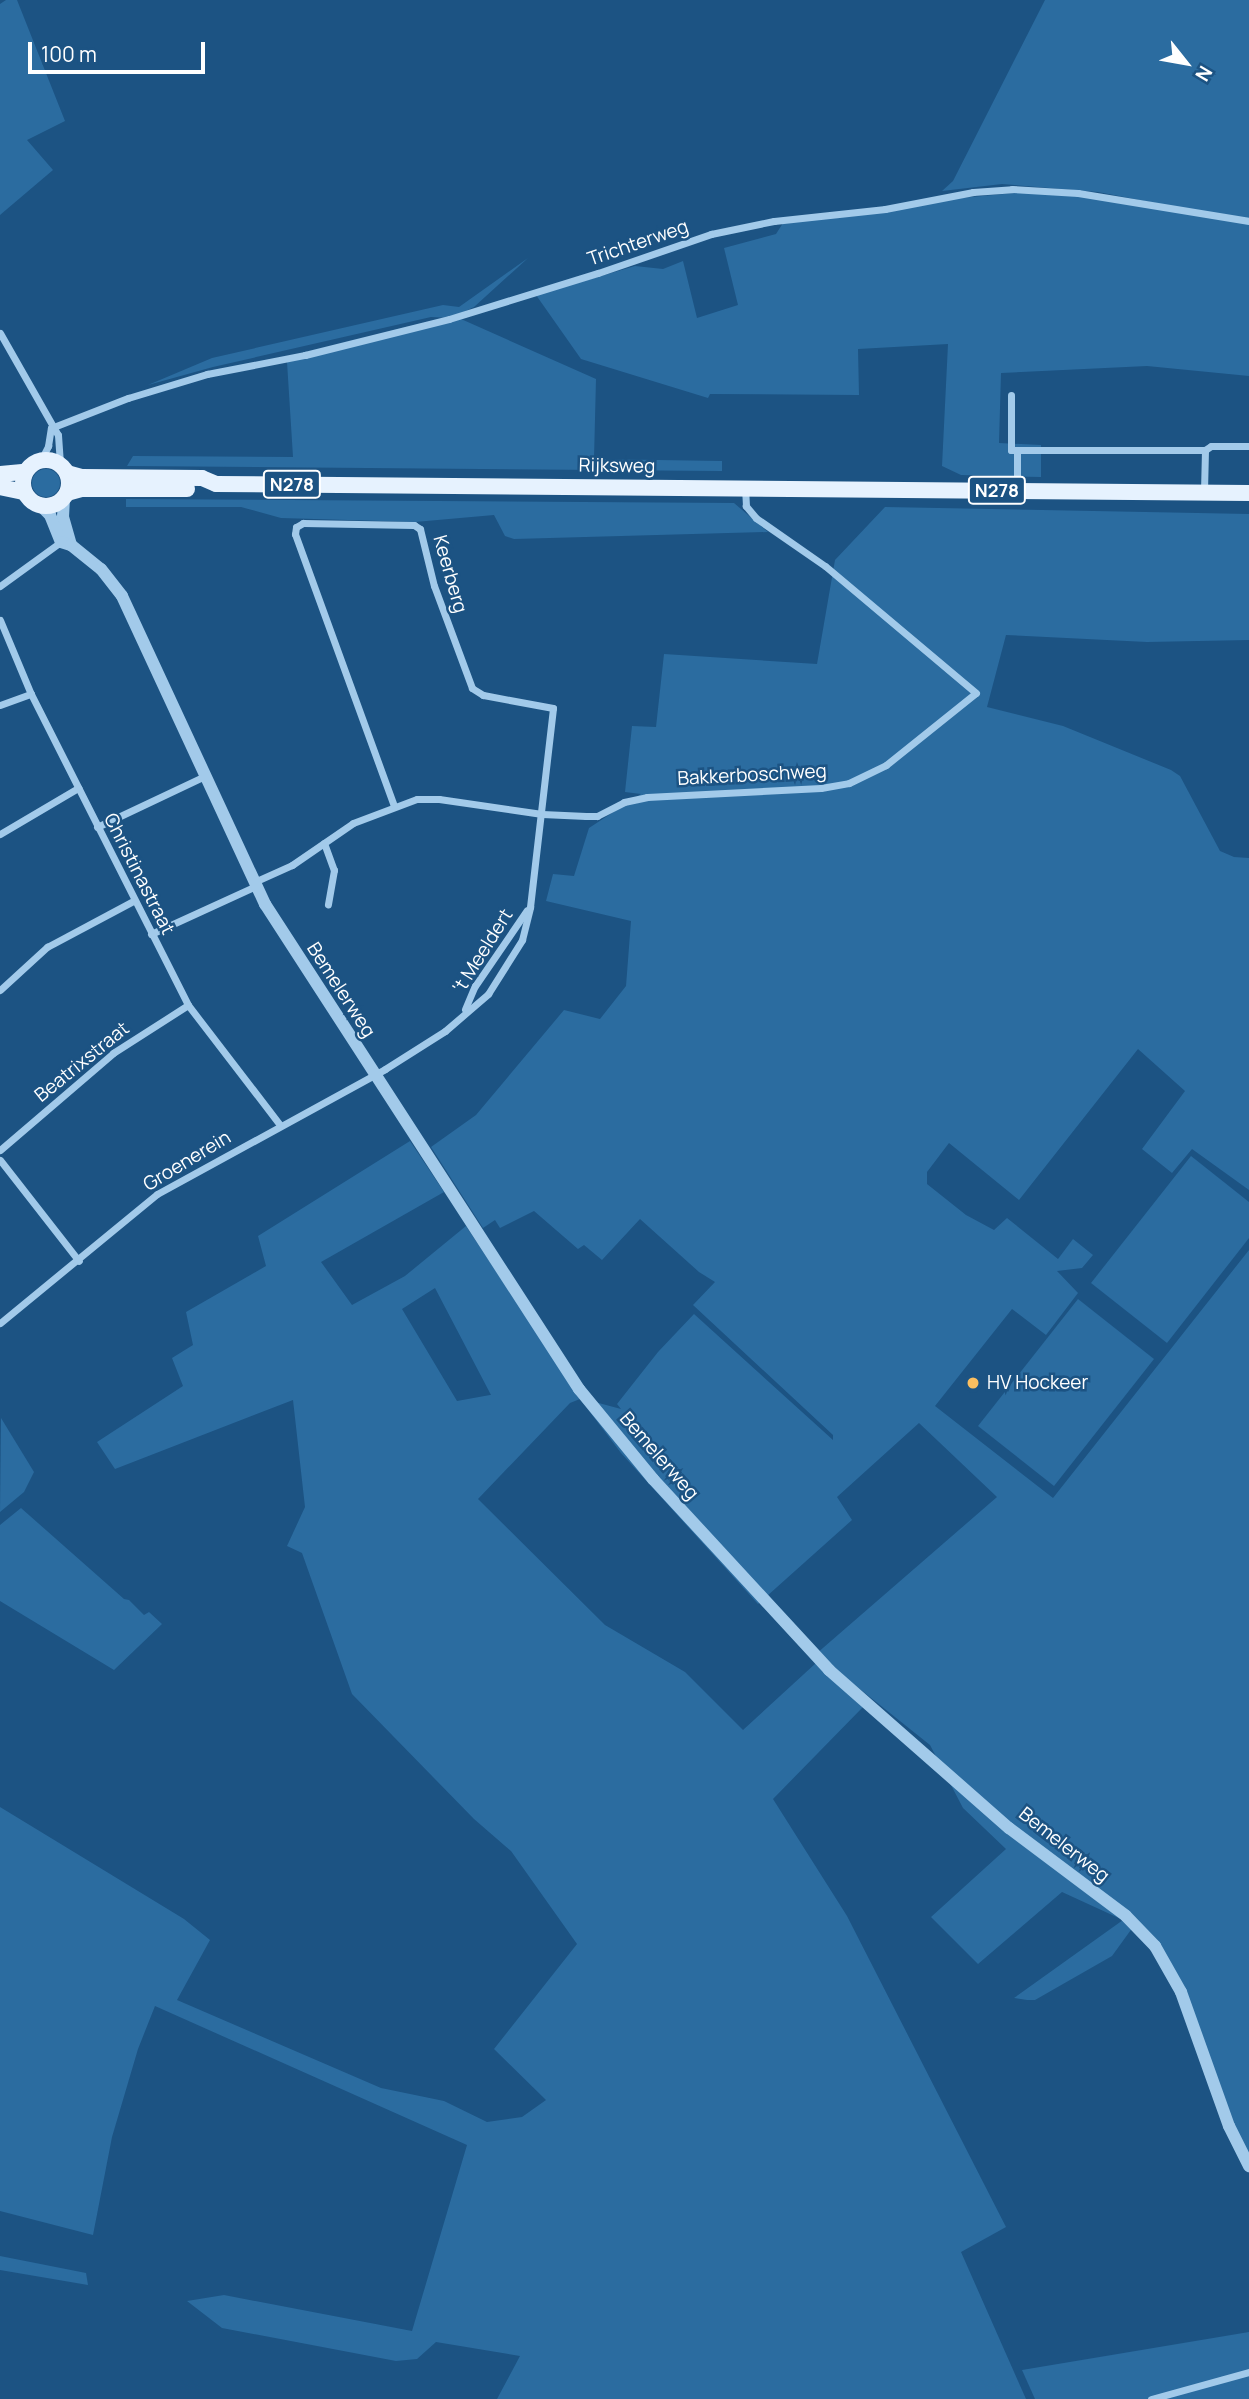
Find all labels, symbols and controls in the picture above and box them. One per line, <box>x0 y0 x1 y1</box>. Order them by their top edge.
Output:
scale bar <box>32 28 208 72</box>
north arrow <box>1151 28 1221 98</box>
text: 100 m <box>41 40 97 68</box>
text: N <box>1189 61 1219 86</box>
street label: Trichterweg <box>585 215 691 271</box>
street label: Rijksweg <box>579 454 655 478</box>
road number: N278 <box>262 470 322 498</box>
road number: N278 <box>967 476 1027 504</box>
street label: Keerberg <box>428 533 472 615</box>
street label: Bakkerboschweg <box>677 760 827 790</box>
street label: Christinastraat <box>99 810 179 938</box>
street label: 't Meeldert <box>448 905 518 997</box>
street label: Bemelerweg <box>302 938 380 1042</box>
street label: Beatrixstraat <box>30 1017 134 1107</box>
street label: Groenerein <box>139 1126 235 1196</box>
place label: HV Hockeer <box>987 1372 1088 1394</box>
marker: HV Hockeer <box>965 1375 981 1391</box>
street label: Bemelerweg <box>615 1408 703 1504</box>
street label: Bemelerweg <box>1014 1803 1114 1887</box>

